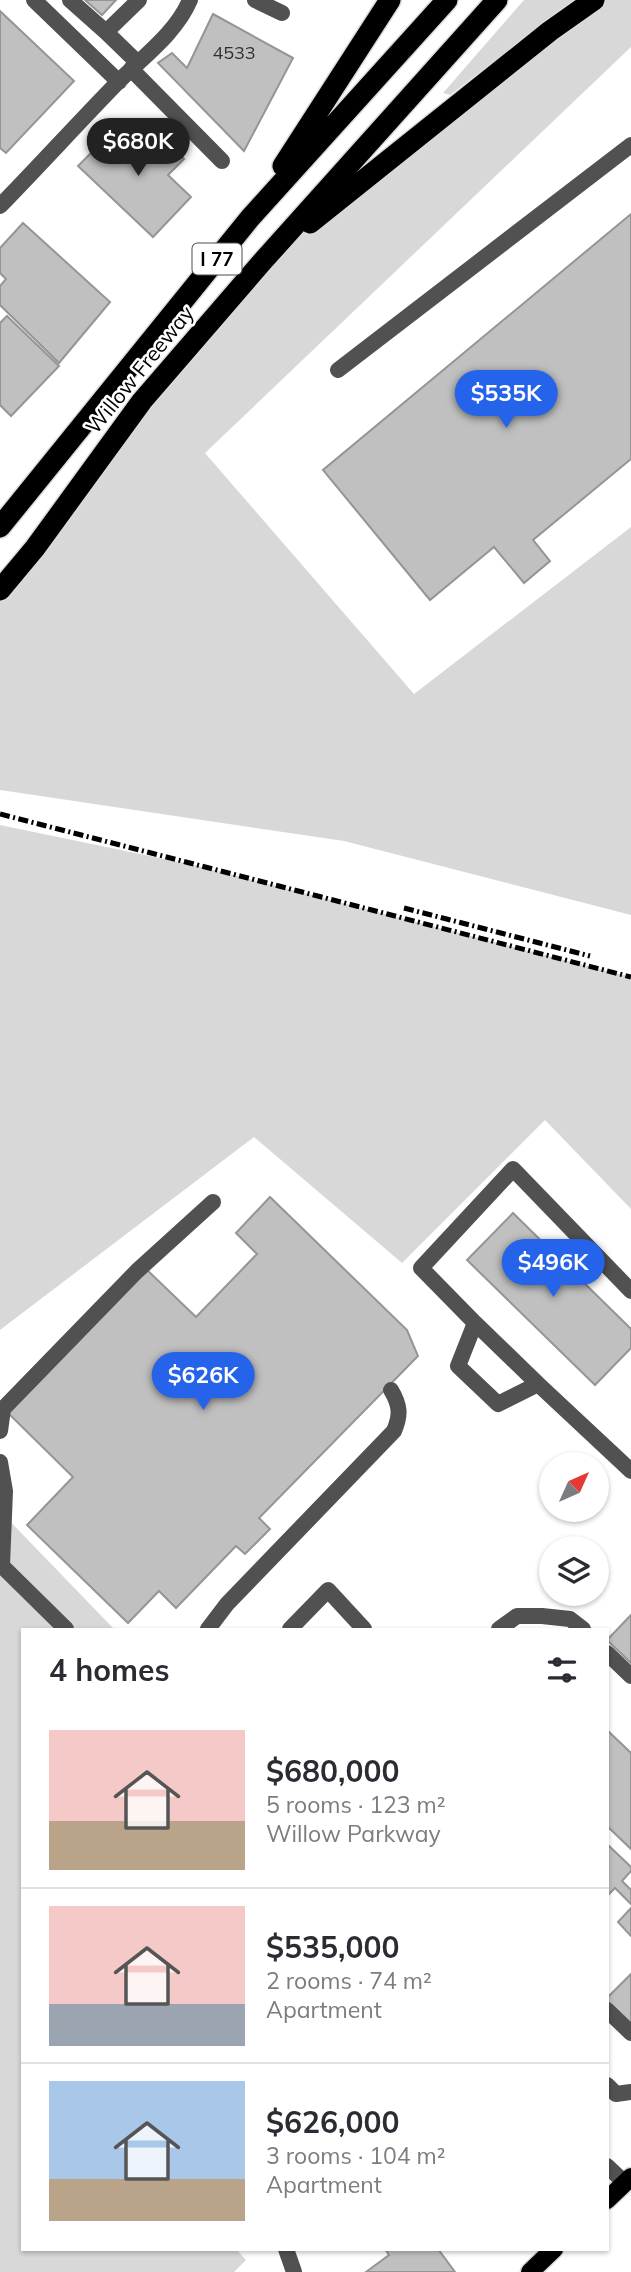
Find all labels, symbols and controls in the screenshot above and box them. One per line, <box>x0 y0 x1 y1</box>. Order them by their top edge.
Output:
house number: 4533 <box>212 41 256 64</box>
pin: $680K <box>89 118 187 178</box>
text: $680K <box>103 126 173 155</box>
road number: I 77 <box>192 244 242 274</box>
street label: Willow Freeway <box>80 300 199 439</box>
pin: $535K <box>457 370 555 430</box>
text: $535K <box>471 378 541 407</box>
pin: $496K <box>504 1240 602 1299</box>
text: $496K <box>518 1247 588 1276</box>
pin: $626K <box>154 1352 252 1412</box>
text: $626K <box>168 1360 238 1389</box>
north arrow <box>539 1452 609 1522</box>
map controls <box>539 1452 609 1606</box>
button: layers <box>539 1536 609 1606</box>
text: 4 homes <box>49 1651 170 1689</box>
icon: filters <box>543 1651 581 1689</box>
text: $680,000 <box>266 1752 399 1790</box>
icon: home <box>105 1758 189 1842</box>
text: 5 rooms · 123 m² <box>266 1790 446 1819</box>
text: Willow Parkway <box>266 1819 441 1848</box>
text: $535,000 <box>266 1928 399 1966</box>
icon: home <box>105 1934 189 2018</box>
text: 2 rooms · 74 m² <box>266 1966 432 1995</box>
text: Apartment <box>266 1995 382 2024</box>
text: $626,000 <box>266 2103 399 2141</box>
icon: home <box>105 2109 189 2193</box>
text: 3 rooms · 104 m² <box>266 2141 446 2170</box>
text: Apartment <box>266 2170 382 2199</box>

